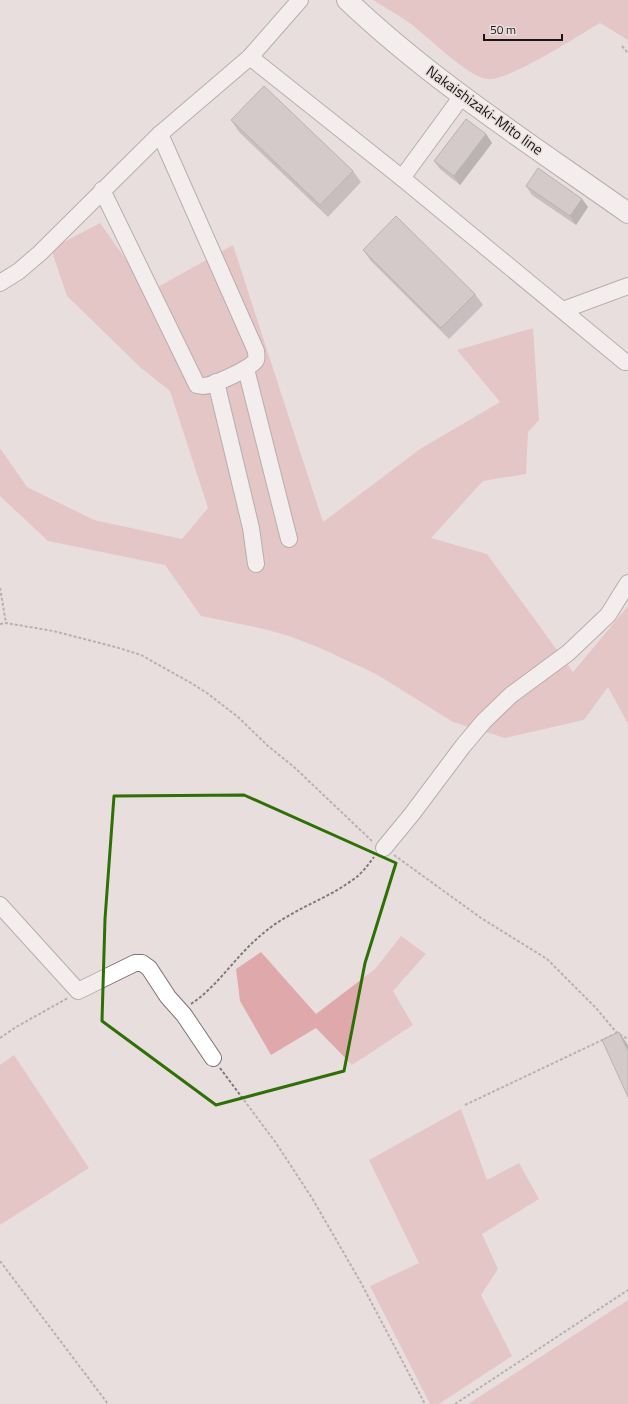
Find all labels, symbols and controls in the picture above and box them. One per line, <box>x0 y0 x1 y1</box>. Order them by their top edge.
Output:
scale bar <box>484 16 562 42</box>
text: 50 m <box>490 20 516 39</box>
street label: Nakaishizaki-Mito line <box>422 60 548 160</box>

